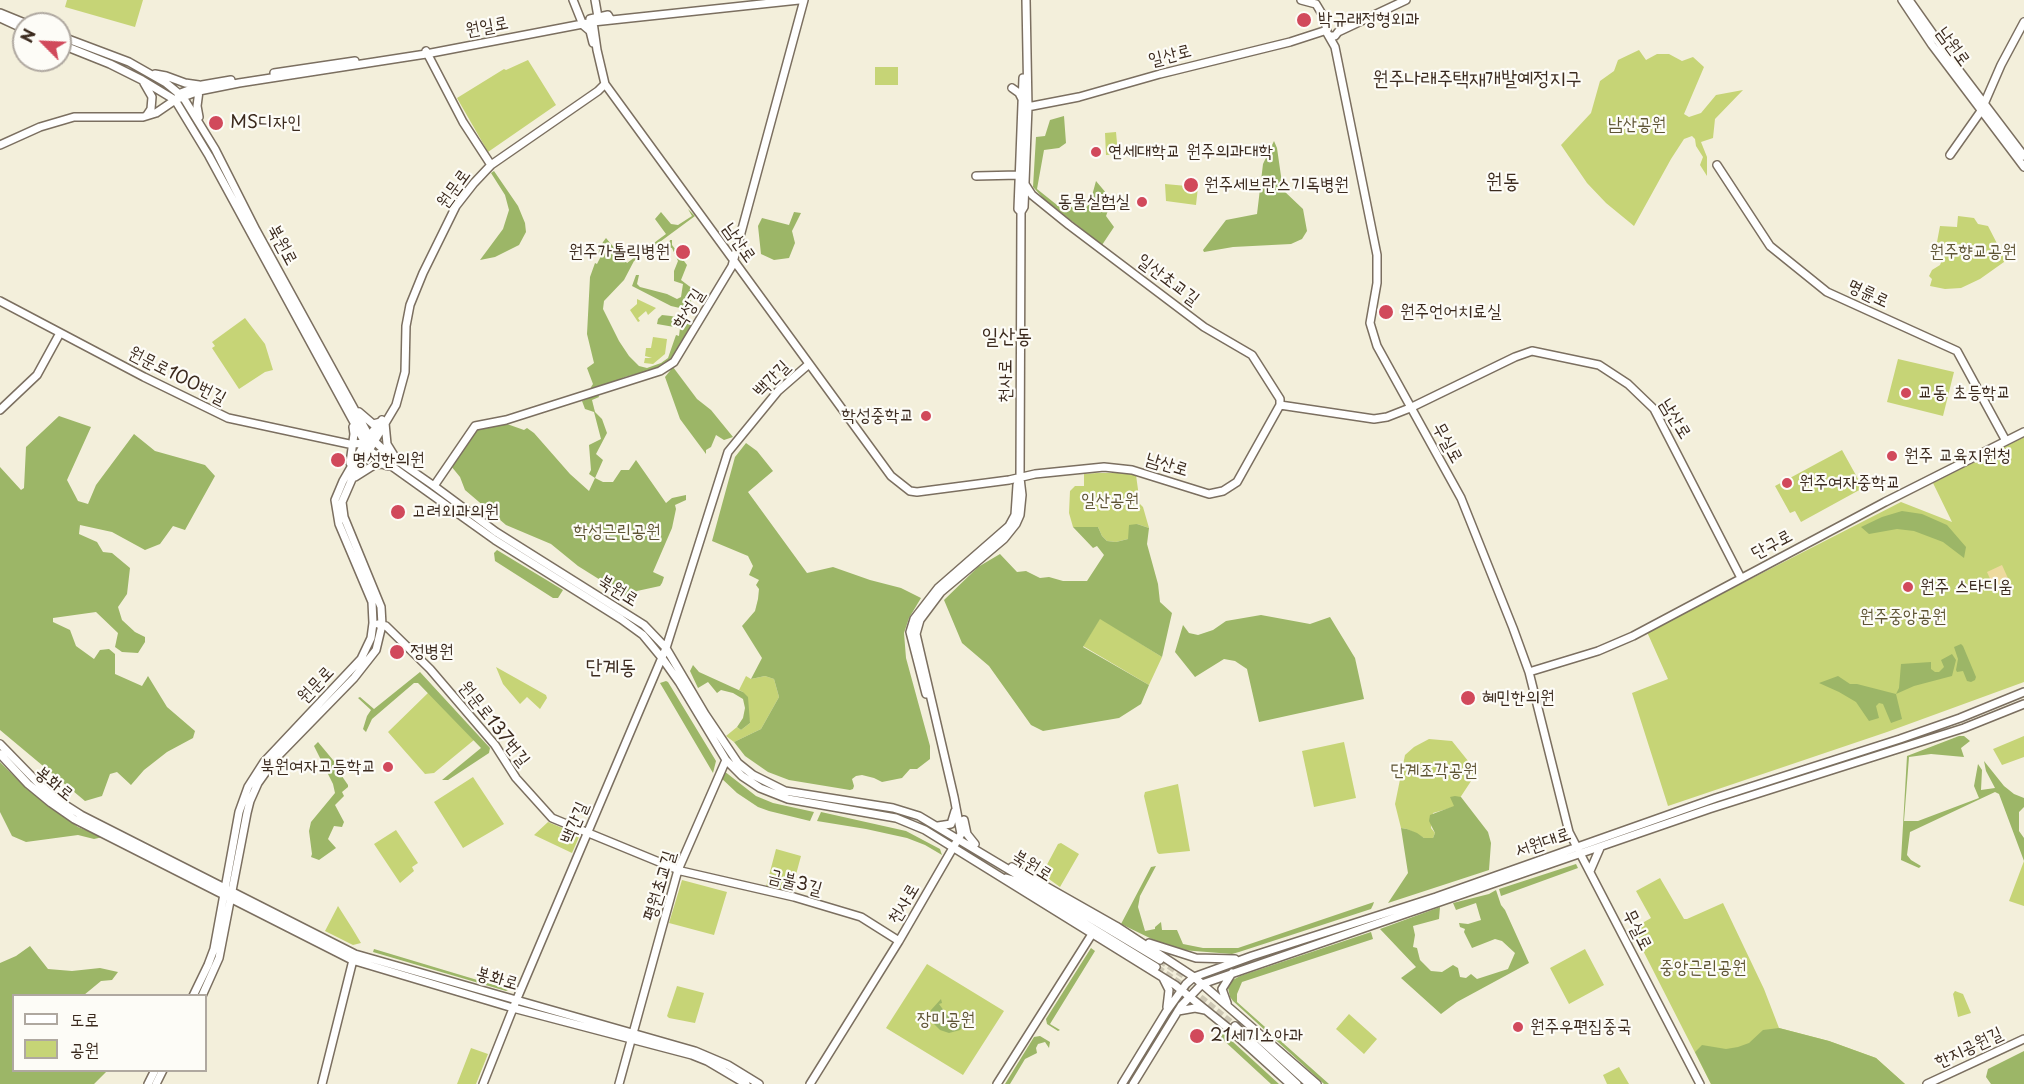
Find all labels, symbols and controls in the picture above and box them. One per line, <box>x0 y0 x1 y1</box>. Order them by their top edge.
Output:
place label: 박규래정형외과 <box>1318 9 1419 31</box>
marker: 박규래정형외과 <box>1295 11 1313 29</box>
north arrow <box>12 12 72 72</box>
street label: 원일로 <box>464 12 510 42</box>
street label: 남원로 <box>1931 23 1975 71</box>
text: N <box>14 25 41 46</box>
street label: 일산로 <box>1146 40 1194 72</box>
district label: 원주나래주택재개발예정지구 <box>1372 67 1582 91</box>
place label: MS디자인 <box>230 112 302 134</box>
marker: MS디자인 <box>207 114 225 132</box>
park label: 남산공원 <box>1608 114 1666 136</box>
place label: 연세대학교 원주의과대학 <box>1108 141 1273 163</box>
marker: 연세대학교 원주의과대학 <box>1089 145 1103 159</box>
street label: 원문로 <box>432 165 476 213</box>
district label: 원동 <box>1486 169 1520 195</box>
place label: 원주세브란스기독병원 <box>1204 174 1349 196</box>
marker: 원주세브란스기독병원 <box>1182 176 1200 194</box>
place label: 동물실험실 <box>1058 191 1130 213</box>
marker: 동물실험실 <box>1135 195 1149 209</box>
street label: 남산로 <box>718 219 760 267</box>
street label: 북원로 <box>262 221 302 269</box>
place label: 원주가톨릭병원 <box>569 241 670 263</box>
park label: 원주향교공원 <box>1930 241 2016 263</box>
marker: 원주가톨릭병원 <box>674 243 692 261</box>
street label: 일산초교길 <box>1133 250 1203 310</box>
street label: 명륜로 <box>1844 275 1892 313</box>
street label: 학성길 <box>668 285 710 333</box>
place label: 원주언어치료실 <box>1400 301 1501 323</box>
marker: 원주언어치료실 <box>1377 303 1395 321</box>
district label: 일산동 <box>982 324 1032 350</box>
street label: 원문로100번길 <box>125 342 229 410</box>
street label: 백간길 <box>749 356 795 402</box>
street label: 천사로 <box>995 359 1017 403</box>
place label: 교동 초등학교 <box>1918 382 2011 404</box>
marker: 교동 초등학교 <box>1899 386 1913 400</box>
street label: 남산로 <box>1655 395 1695 443</box>
place label: 학성중학교 <box>842 405 914 427</box>
marker: 학성중학교 <box>919 409 933 423</box>
street label: 무실로 <box>1427 419 1467 467</box>
place label: 원주 교육지원청 <box>1904 445 2011 467</box>
street label: 남산로 <box>1143 448 1191 482</box>
place label: 명성한의원 <box>352 449 424 471</box>
marker: 원주 교육지원청 <box>1885 449 1899 463</box>
marker: 명성한의원 <box>329 451 347 469</box>
place label: 원주여자중학교 <box>1799 472 1900 494</box>
marker: 원주여자중학교 <box>1780 476 1794 490</box>
park label: 일산공원 <box>1081 490 1139 512</box>
place label: 고려외과의원 <box>412 501 499 523</box>
marker: 고려외과의원 <box>389 503 407 521</box>
park label: 학성근린공원 <box>574 521 660 543</box>
street label: 단구로 <box>1748 525 1796 565</box>
street label: 북원로 <box>594 570 642 612</box>
place label: 원주 스타디움 <box>1920 576 2013 598</box>
marker: 원주 스타디움 <box>1901 580 1915 594</box>
park label: 원주중앙공원 <box>1860 606 1946 628</box>
place label: 정병원 <box>410 641 453 663</box>
marker: 정병원 <box>388 643 406 661</box>
district label: 단계동 <box>586 655 636 681</box>
street label: 원문로 <box>293 662 339 708</box>
street label: 원문로137번길 <box>454 677 534 771</box>
place label: 혜민한의원 <box>1482 687 1554 709</box>
marker: 혜민한의원 <box>1459 689 1477 707</box>
place label: 북원여자고등학교 <box>260 756 376 778</box>
marker: 북원여자고등학교 <box>381 760 395 774</box>
park label: 단계조각공원 <box>1391 760 1477 782</box>
street label: 봉화로 <box>30 762 78 806</box>
street label: 백간길 <box>557 799 593 847</box>
street label: 서원대로 <box>1512 823 1574 863</box>
street label: 북원로 <box>1008 845 1056 887</box>
street label: 평원초교길 <box>639 848 681 924</box>
street label: 금불3길 <box>765 865 825 901</box>
street label: 천사로 <box>884 880 924 928</box>
street label: 무실로 <box>1618 906 1656 954</box>
park label: 중앙근린공원 <box>1660 957 1746 979</box>
street label: 봉화로 <box>473 963 521 995</box>
legend <box>12 994 207 1072</box>
text: 도로 <box>70 1005 99 1032</box>
park label: 장미공원 <box>917 1009 975 1031</box>
place label: 원주우편집중국 <box>1530 1016 1631 1038</box>
marker: 원주우편집중국 <box>1511 1020 1525 1034</box>
street label: 한지공원길 <box>1932 1023 2006 1073</box>
place label: 21세기소아과 <box>1210 1025 1303 1047</box>
marker: 21세기소아과 <box>1188 1027 1206 1045</box>
text: 공원 <box>70 1035 99 1062</box>

